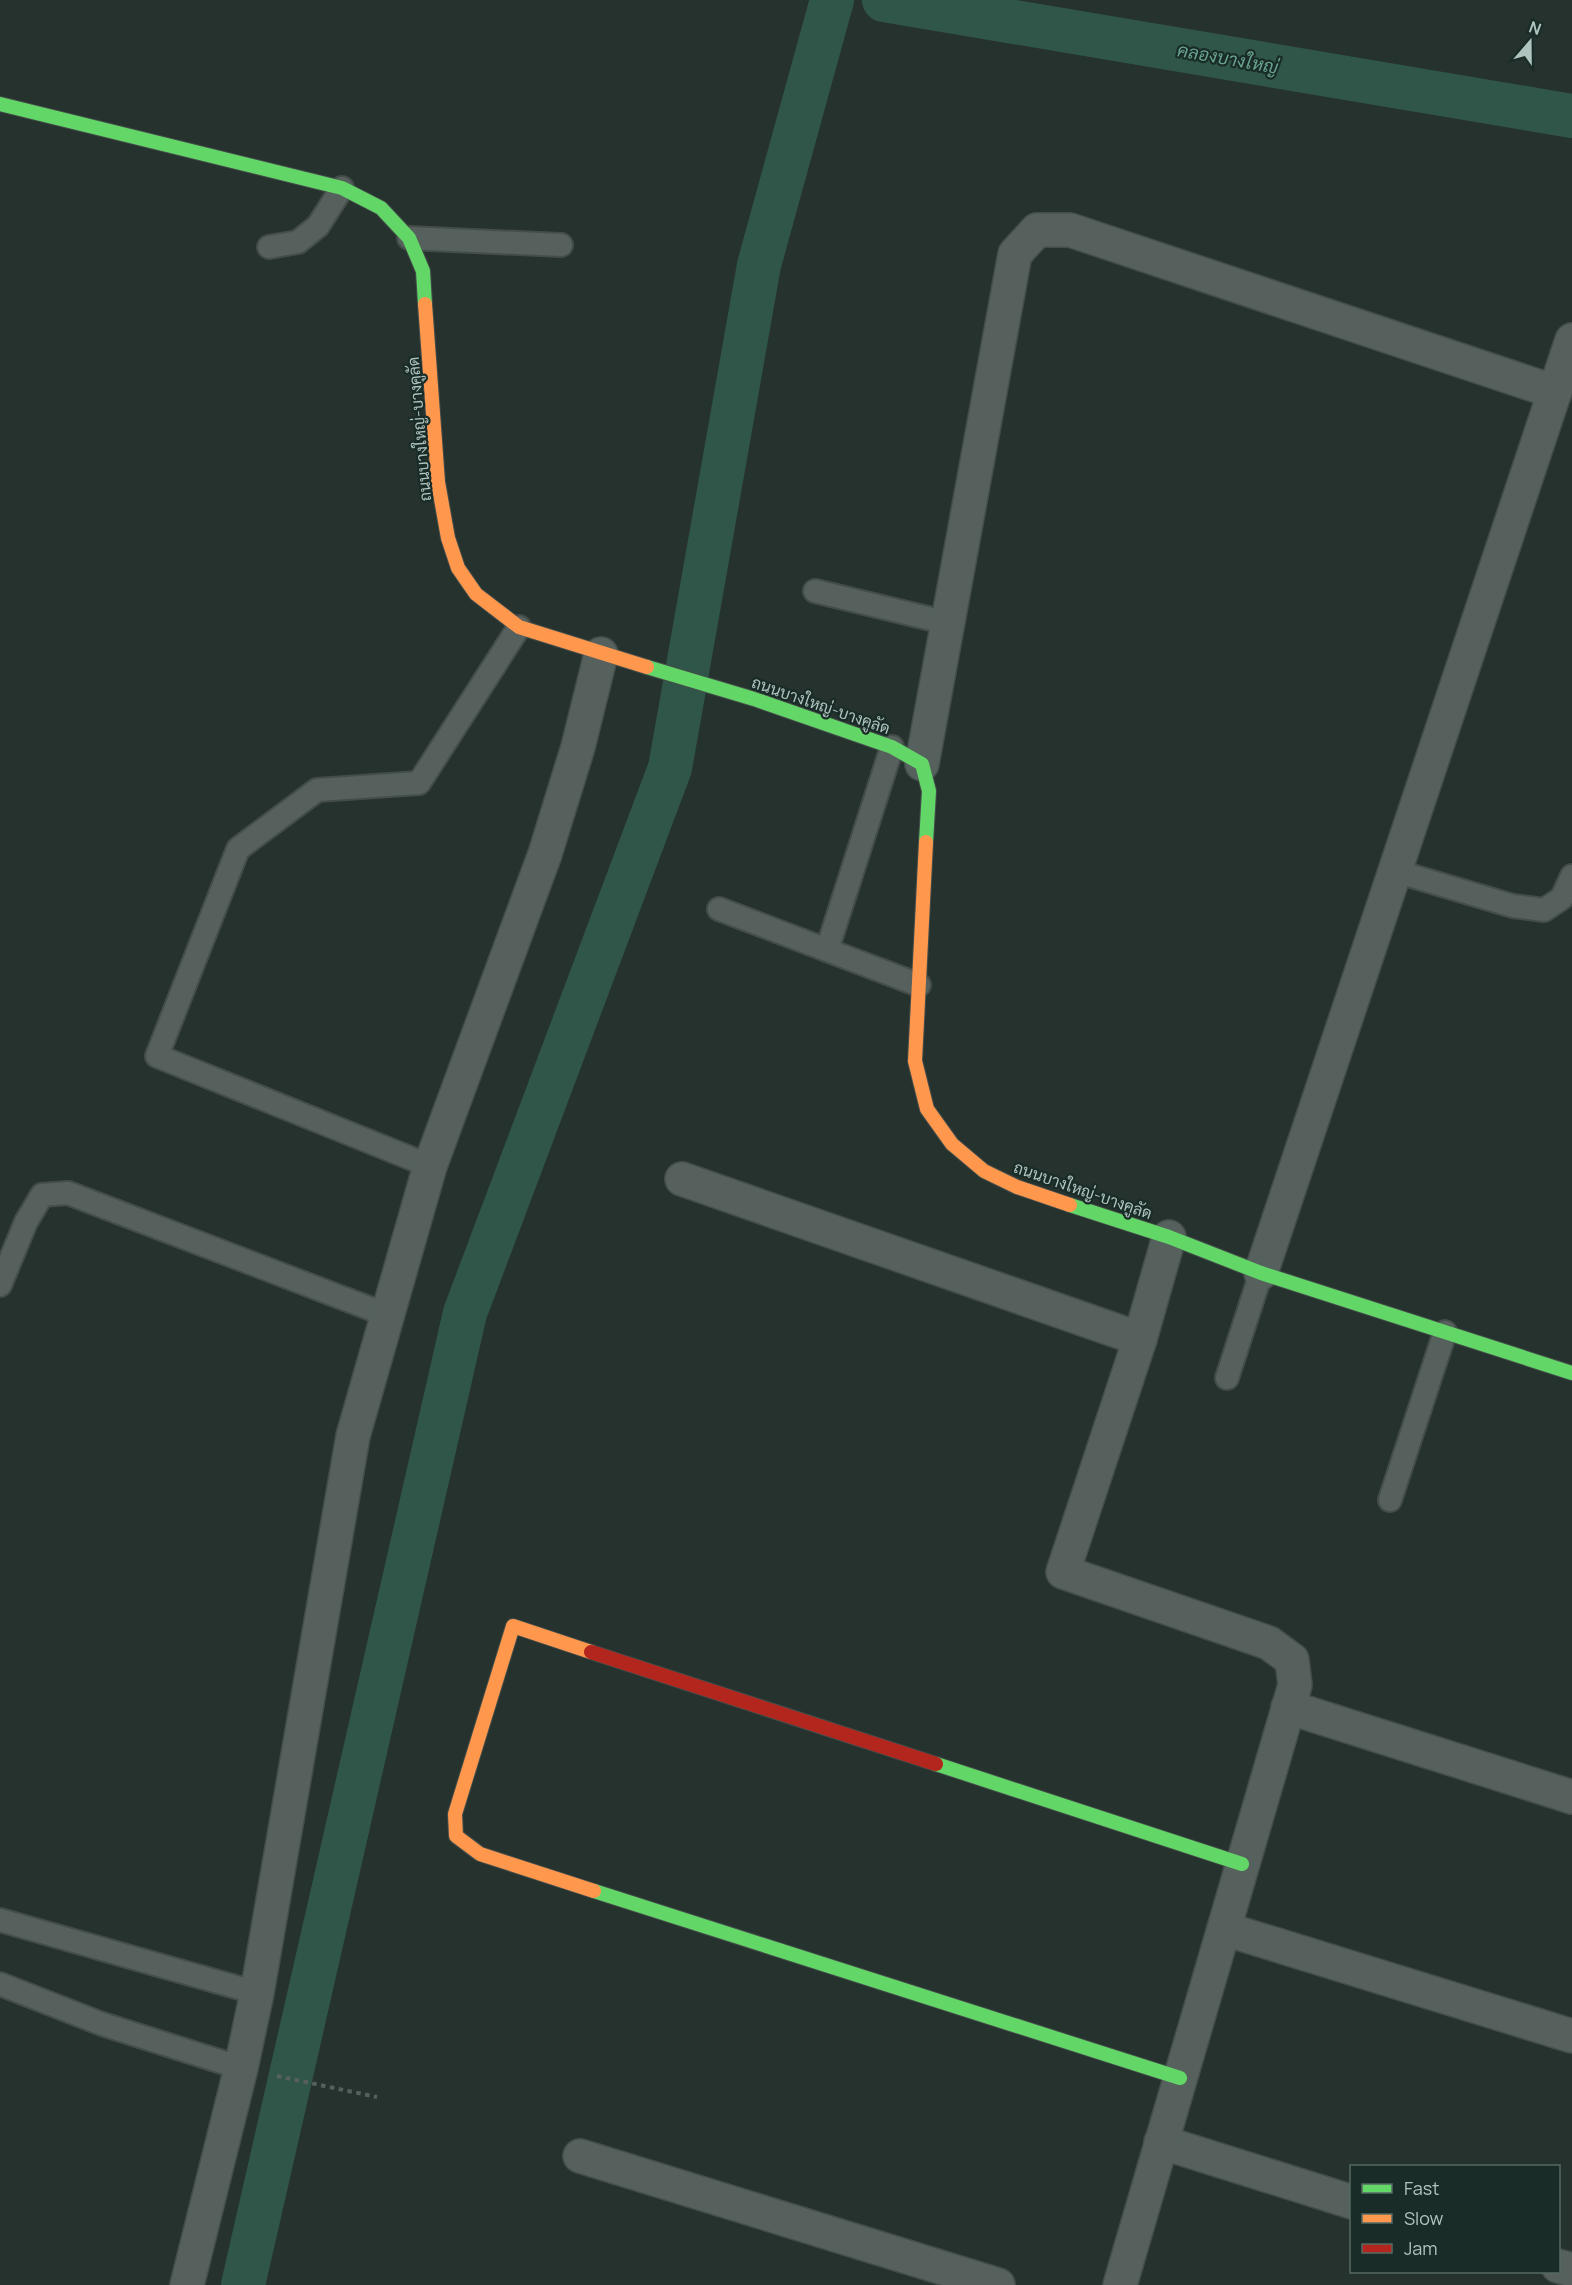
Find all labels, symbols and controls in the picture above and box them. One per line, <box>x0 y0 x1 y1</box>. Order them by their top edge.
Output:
north arrow <box>1500 12 1560 72</box>
text: N <box>1526 16 1544 40</box>
water label: คลองบางใหญ่ <box>1176 37 1281 79</box>
street label: ถนนบางใหญ่-บางคูลัด <box>402 356 437 502</box>
street label: ถนนบางใหญ่-บางคูลัด <box>749 671 893 740</box>
street label: ถนนบางใหญ่-บางคูลัด <box>1011 1156 1155 1225</box>
legend <box>1350 2165 1560 2273</box>
text: Fast <box>1404 2176 1439 2200</box>
text: Slow <box>1404 2206 1444 2230</box>
text: Jam <box>1404 2236 1438 2260</box>

